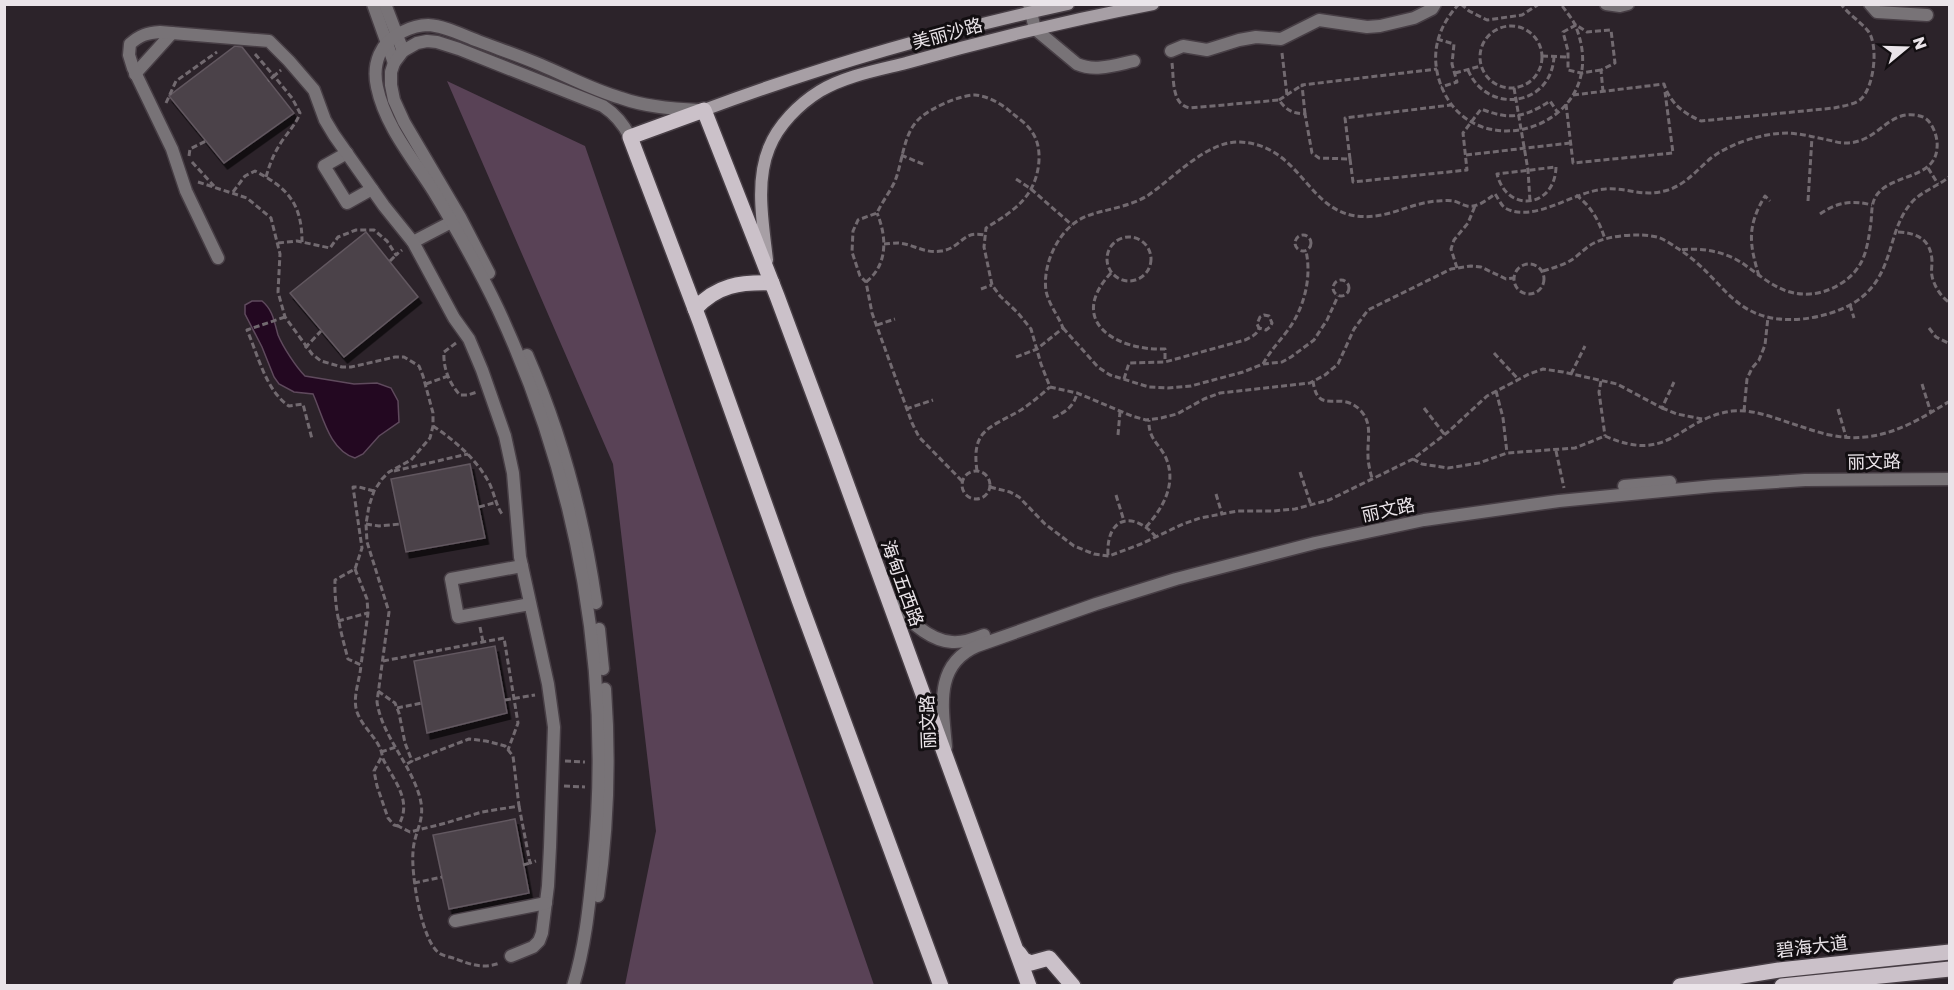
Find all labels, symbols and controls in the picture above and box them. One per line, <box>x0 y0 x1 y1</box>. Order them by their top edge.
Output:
street label: 美丽沙路 <box>909 13 985 53</box>
north arrow <box>1876 18 1936 78</box>
text: N <box>1909 34 1932 52</box>
street label: 丽文路 <box>1847 450 1901 472</box>
street label: 丽文路 <box>1359 493 1417 525</box>
street label: 海甸五西路 <box>877 537 929 629</box>
street label: 丽文路 <box>915 695 939 749</box>
street label: 碧海大道 <box>1775 931 1849 961</box>

